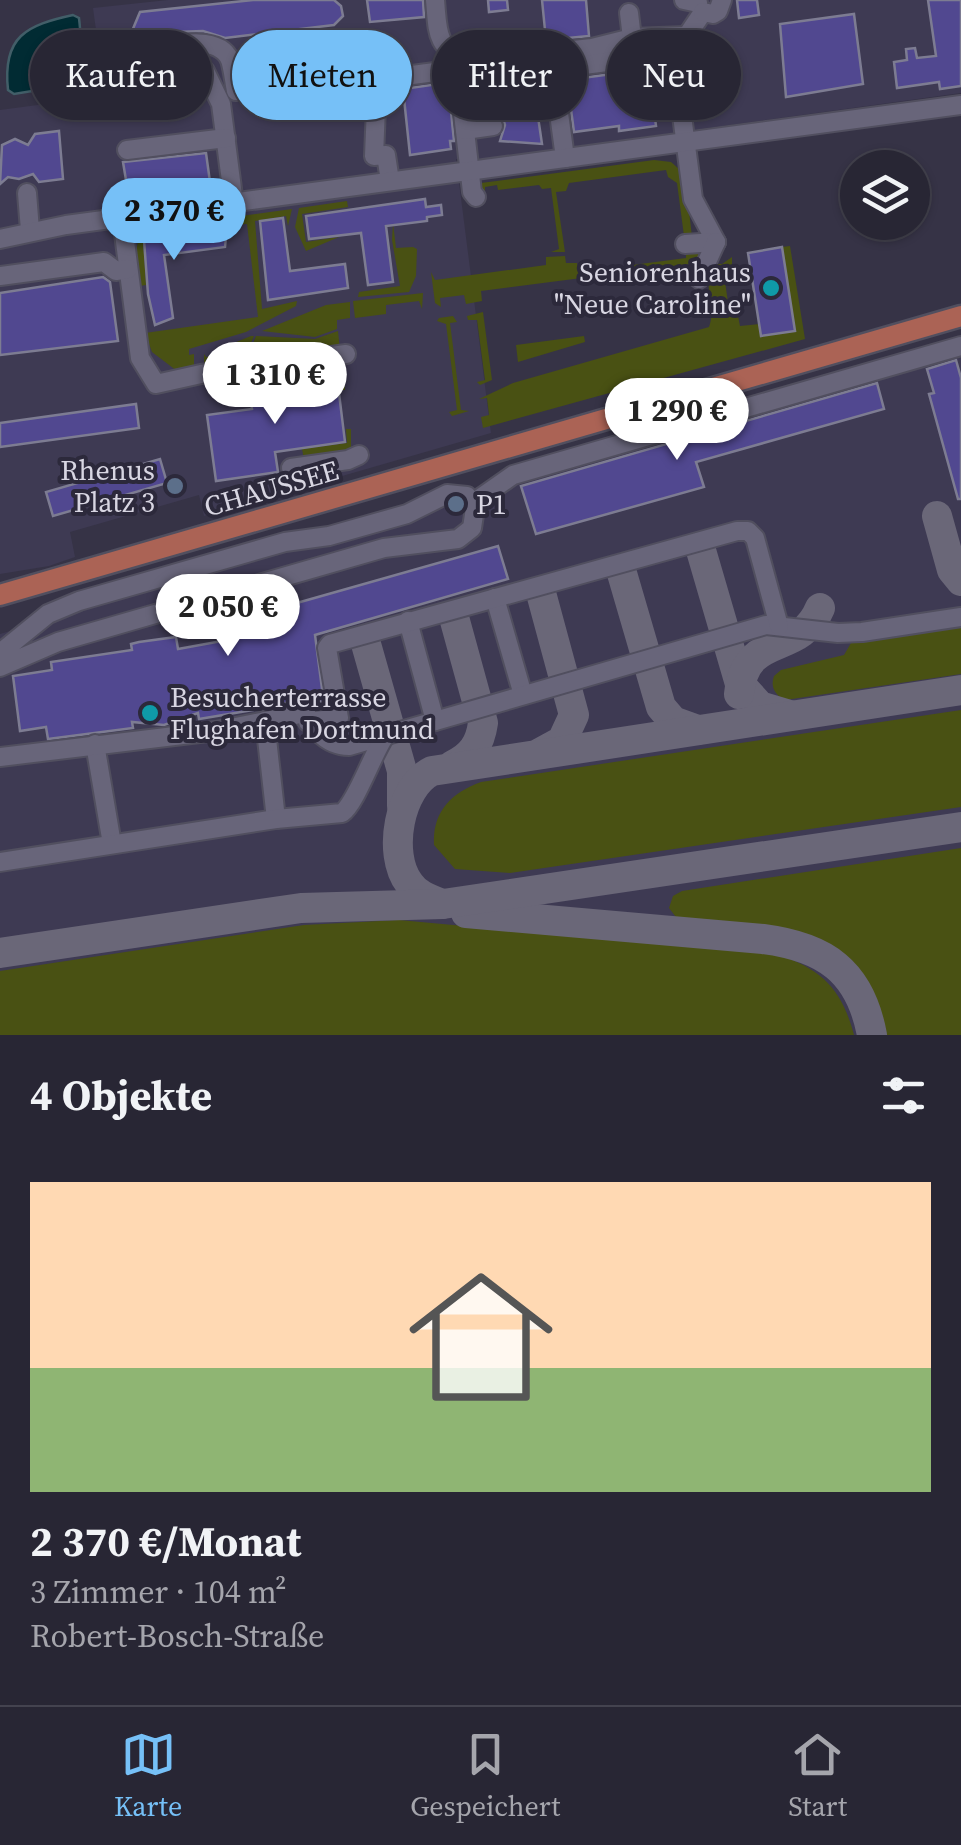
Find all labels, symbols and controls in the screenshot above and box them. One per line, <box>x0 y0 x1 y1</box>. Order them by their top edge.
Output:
chip: Kaufen <box>30 30 212 120</box>
chip: Mieten <box>232 30 412 120</box>
chip: Filter <box>432 30 587 120</box>
chip: Neu <box>607 30 741 120</box>
map controls <box>840 150 930 240</box>
button: layers <box>840 150 930 240</box>
pin: 2 370 € <box>82 178 266 263</box>
text: 2 370 € <box>124 188 224 232</box>
place label: Seniorenhaus "Neue Caroline" <box>554 253 751 323</box>
marker: Seniorenhaus "Neue Caroline" <box>760 277 782 299</box>
pin: 1 310 € <box>183 342 367 427</box>
text: 1 310 € <box>225 352 325 396</box>
pin: 1 290 € <box>585 378 769 463</box>
text: 1 290 € <box>627 388 727 432</box>
place label: Rhenus Platz 3 <box>60 451 155 521</box>
street label: CHAUSSEE <box>199 451 343 525</box>
marker: Rhenus Platz 3 <box>164 475 186 497</box>
place label: P1 <box>476 485 507 523</box>
marker: P1 <box>445 493 467 515</box>
pin: 2 050 € <box>136 574 320 659</box>
text: 2 050 € <box>178 584 278 628</box>
place label: Besucherterrasse Flughafen Dortmund <box>170 678 434 748</box>
marker: Besucherterrasse Flughafen Dortmund <box>139 702 161 724</box>
text: 4 Objekte <box>30 1066 212 1124</box>
icon: filters <box>876 1068 931 1123</box>
icon: home <box>391 1247 571 1427</box>
text: 2 370 €/Monat <box>30 1512 301 1570</box>
text: 3 Zimmer · 104 m² <box>30 1570 287 1614</box>
text: Robert-Bosch-Straße <box>30 1614 324 1658</box>
tab: Karte <box>114 1727 182 1825</box>
tab: Gespeichert <box>410 1727 560 1825</box>
tab: Start <box>788 1727 847 1825</box>

